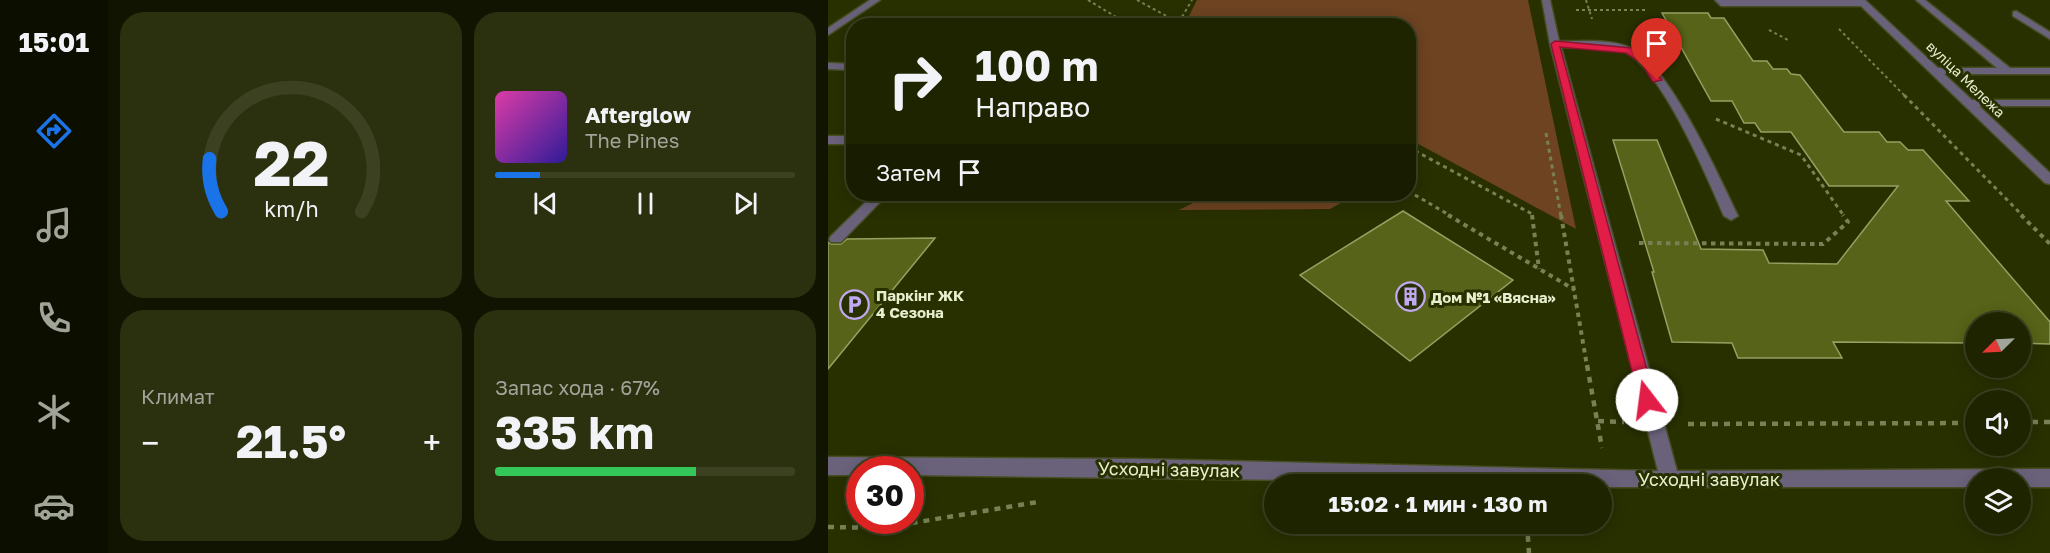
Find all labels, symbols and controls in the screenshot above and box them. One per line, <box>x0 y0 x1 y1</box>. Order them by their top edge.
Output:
pin <box>1631 18 1682 80</box>
text: 15:01 <box>19 26 89 58</box>
icon: arrive <box>1640 27 1673 60</box>
street label: вуліца Мележа <box>1923 37 2009 121</box>
text: 100 m <box>975 40 1098 90</box>
icon: right <box>876 42 954 120</box>
text: Направо <box>975 91 1090 123</box>
text: Afterglow <box>585 101 691 128</box>
icon: directions <box>33 110 75 152</box>
text: 22 <box>253 125 329 200</box>
text: The Pines <box>585 128 679 152</box>
icon: arrive <box>953 156 986 189</box>
text: Затем <box>876 159 941 186</box>
icon: previous <box>529 187 562 220</box>
icon: pause <box>629 187 662 220</box>
icon: next <box>729 187 762 220</box>
text: km/h <box>264 197 318 223</box>
icon: music <box>33 204 75 246</box>
building icon: Дом №1 «Вясна» <box>1394 281 1426 313</box>
place label: Паркінг ЖК 4 Сезона <box>876 286 964 321</box>
parking icon: Паркінг ЖК 4 Сезона <box>839 288 871 320</box>
place label: Дом №1 «Вясна» <box>1431 288 1556 306</box>
icon: phone <box>33 297 75 339</box>
north arrow <box>1965 312 2031 378</box>
map controls <box>1965 312 2031 534</box>
position arrow <box>1615 368 1679 432</box>
text: Запас хода · 67% <box>495 375 660 399</box>
text: Климат <box>141 384 215 408</box>
button: sound <box>1965 390 2031 456</box>
icon: climate <box>33 391 75 433</box>
text: 335 km <box>495 405 654 459</box>
text: 21.5° <box>236 414 346 468</box>
text: − <box>141 423 159 462</box>
text: + <box>423 423 441 462</box>
speed limit sign: 30 <box>846 456 924 534</box>
street label: Усходні завулак <box>1098 457 1240 481</box>
street label: Усходні завулак <box>1638 468 1780 490</box>
button: layers <box>1965 468 2031 534</box>
icon: car <box>33 485 75 527</box>
text: 15:02 · 1 мин · 130 m <box>1329 490 1547 517</box>

